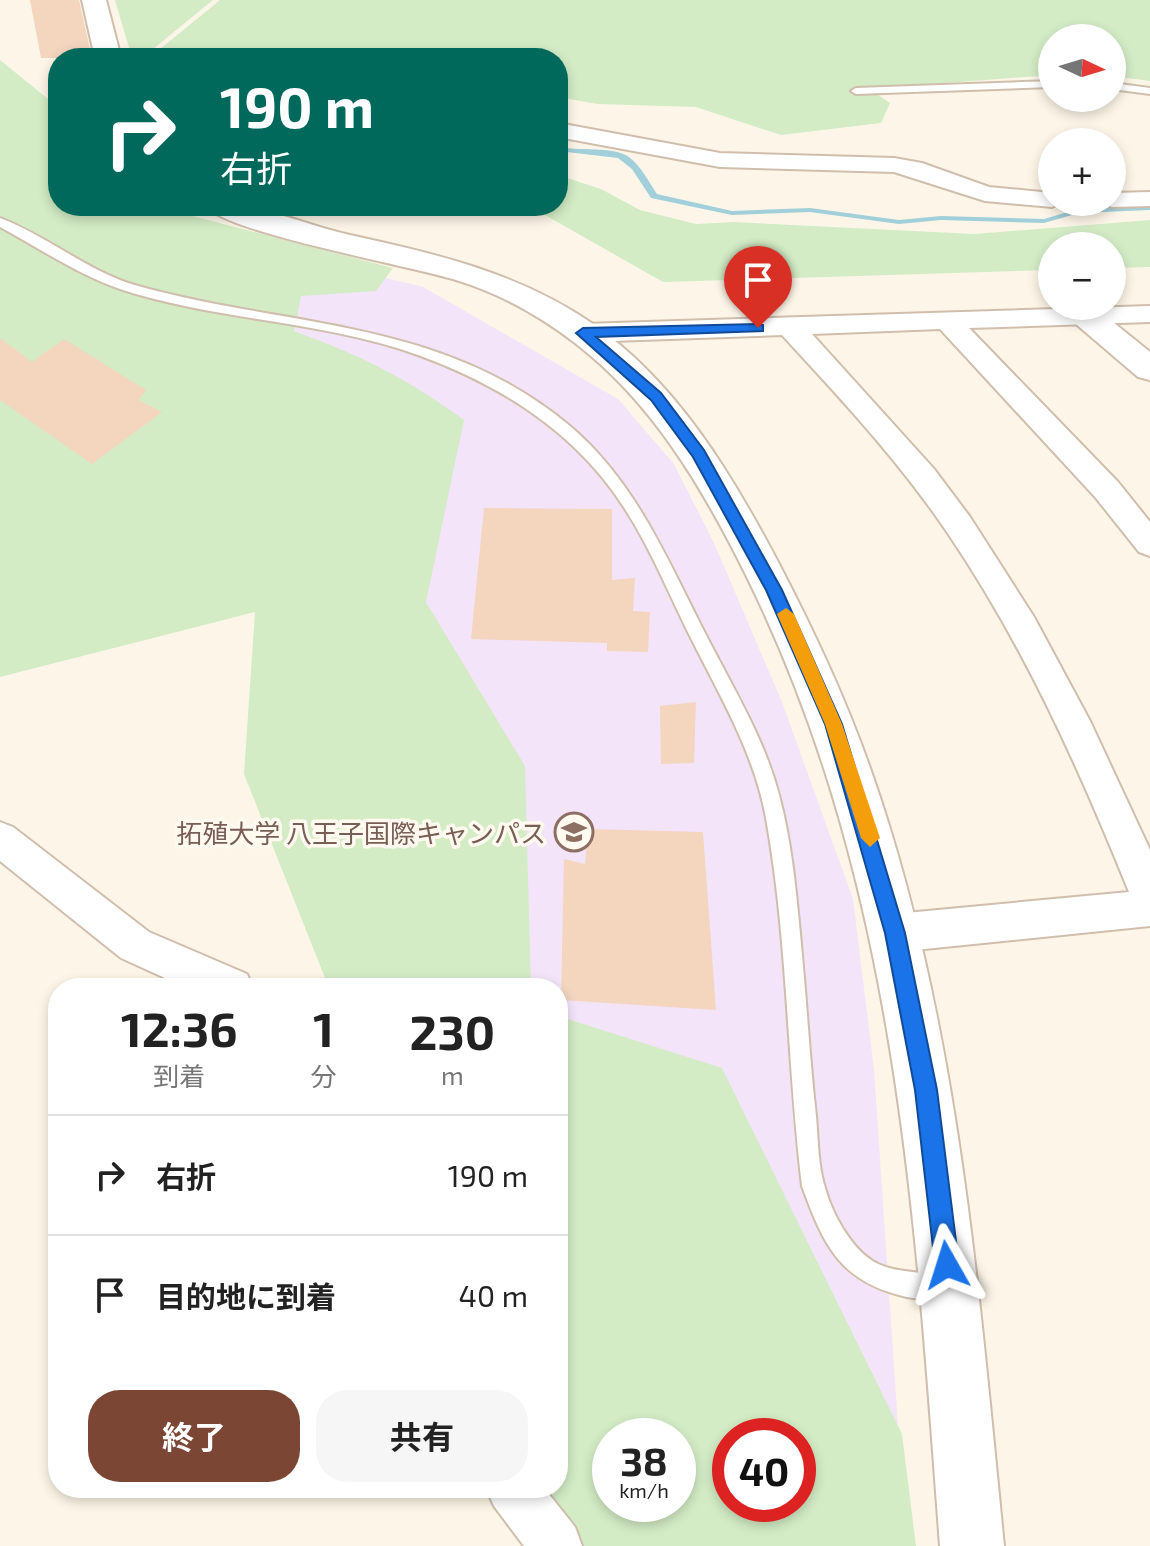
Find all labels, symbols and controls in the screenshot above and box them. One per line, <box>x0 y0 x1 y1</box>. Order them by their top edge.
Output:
north arrow <box>1038 24 1126 112</box>
map controls <box>1038 24 1126 320</box>
text: 190 m <box>220 72 374 139</box>
icon: right <box>88 80 192 184</box>
button: + <box>1038 128 1126 216</box>
text: 右折 <box>220 146 292 189</box>
button: − <box>1038 232 1126 320</box>
pin <box>724 246 792 328</box>
icon: arrive <box>736 258 780 302</box>
school or university icon: 拓殖大学 八王子国際キャンパス <box>553 811 595 853</box>
place label: 拓殖大学 八王子国際キャンパス <box>176 817 546 848</box>
text: 12:36 <box>121 999 238 1057</box>
text: 1 <box>313 999 334 1057</box>
text: 230 <box>410 1002 495 1060</box>
text: m <box>441 1059 464 1090</box>
text: 到着 <box>153 1060 205 1091</box>
text: 分 <box>311 1060 337 1091</box>
icon: right <box>88 1153 132 1197</box>
text: 190 m <box>448 1157 528 1193</box>
text: 右折 <box>156 1158 216 1194</box>
position arrow <box>905 1223 989 1307</box>
icon: arrive <box>88 1273 132 1317</box>
text: 40 m <box>458 1277 528 1313</box>
text: 目的地に到着 <box>156 1278 336 1314</box>
button: 終了 <box>88 1390 300 1482</box>
button: 共有 <box>316 1390 528 1482</box>
speed limit sign: 40 <box>712 1418 816 1522</box>
text: 38 <box>620 1436 668 1484</box>
text: km/h <box>619 1478 669 1502</box>

